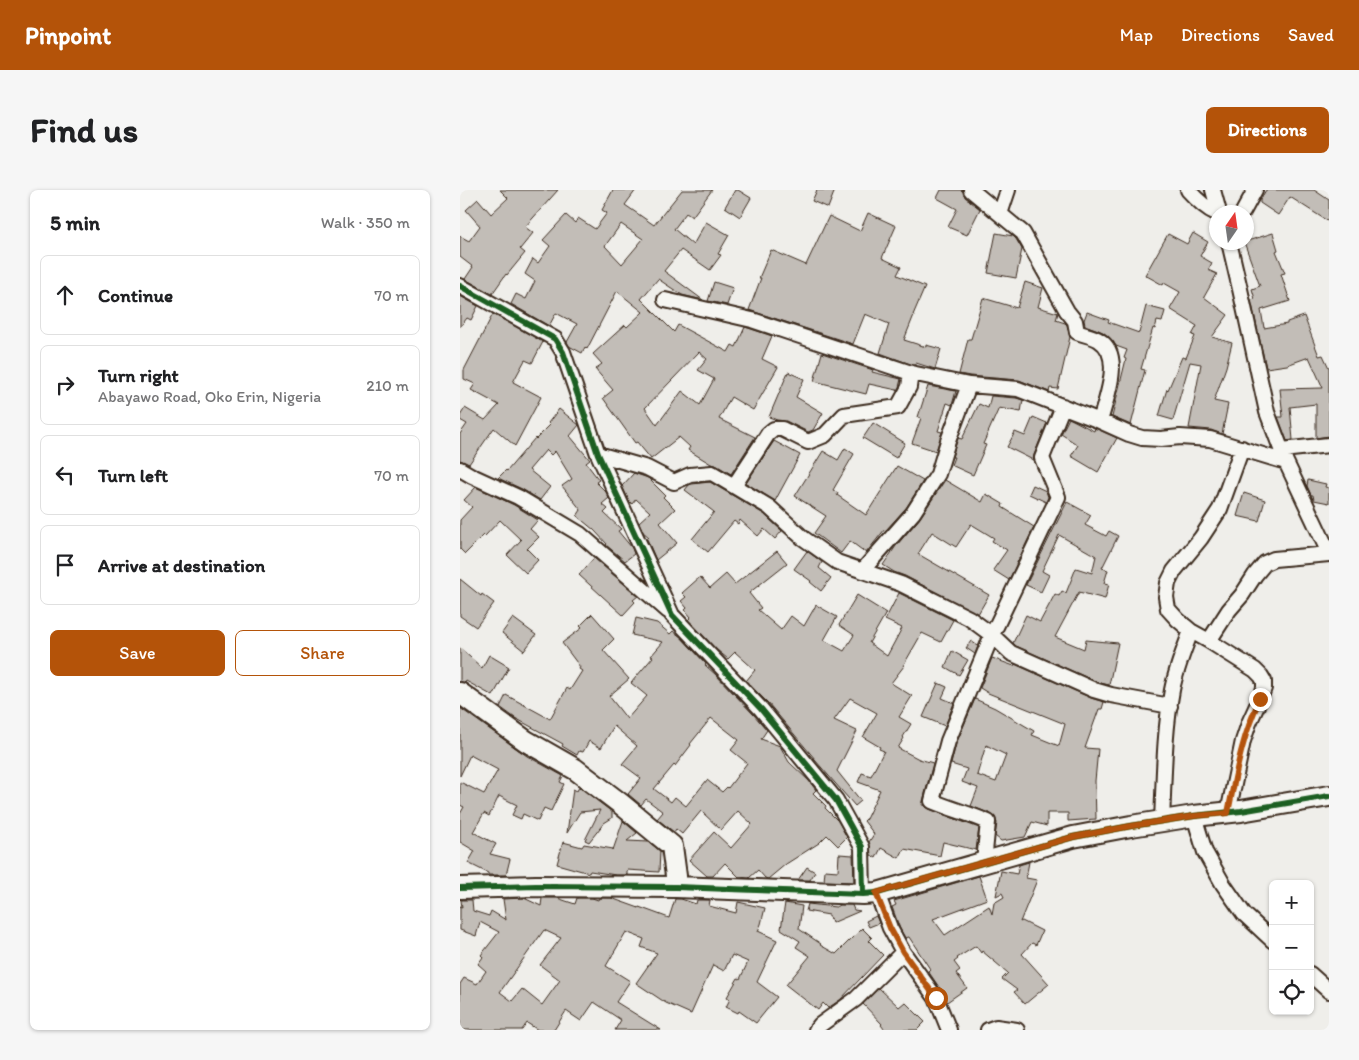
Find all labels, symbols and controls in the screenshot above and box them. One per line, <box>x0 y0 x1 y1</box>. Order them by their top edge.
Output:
text: Pinpoint <box>25 21 111 50</box>
text: Map <box>1120 24 1153 46</box>
text: Directions <box>1181 24 1260 46</box>
text: Saved <box>1288 24 1334 46</box>
button: Directions <box>1206 107 1329 153</box>
text: Find us <box>30 109 138 151</box>
north arrow <box>1209 205 1254 250</box>
text: 5 min <box>50 210 100 235</box>
text: Walk · 350 m <box>321 213 410 232</box>
icon: ahead <box>51 281 79 309</box>
text: Continue <box>98 284 173 307</box>
text: 70 m <box>374 286 409 305</box>
text: Turn right <box>98 364 179 387</box>
icon: right <box>51 371 79 399</box>
text: 210 m <box>366 376 409 395</box>
text: Abayawo Road, Oko Erin, Nigeria <box>98 387 321 406</box>
icon: left <box>51 461 79 489</box>
text: Turn left <box>98 464 168 487</box>
text: 70 m <box>374 466 409 485</box>
icon: arrive <box>51 551 79 579</box>
text: Arrive at destination <box>98 554 265 577</box>
button: Save <box>50 630 225 676</box>
button: Share <box>235 630 410 676</box>
route end <box>1249 688 1272 711</box>
map controls <box>1269 880 1314 1015</box>
button: + <box>1269 880 1314 925</box>
button: − <box>1269 925 1314 970</box>
button: locate <box>1269 970 1314 1015</box>
route start <box>925 987 948 1010</box>

